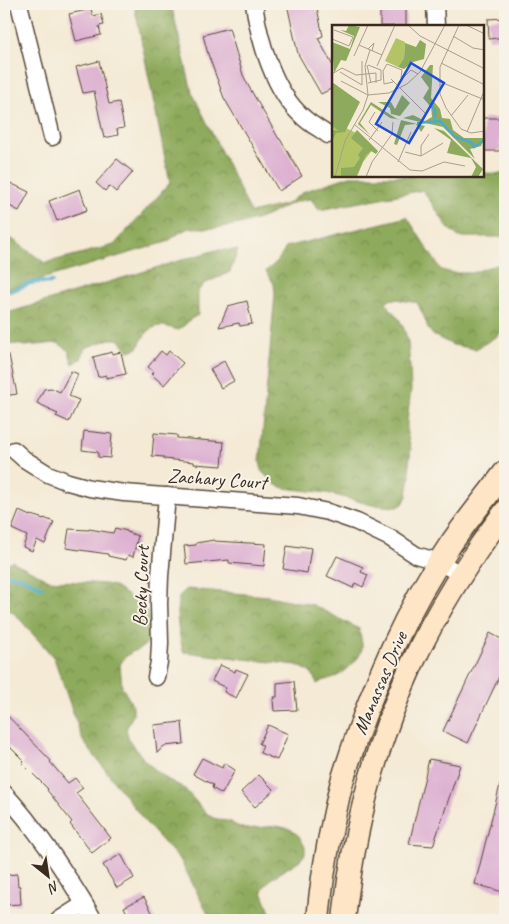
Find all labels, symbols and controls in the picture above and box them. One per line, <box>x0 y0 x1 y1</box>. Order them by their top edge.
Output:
inset map <box>332 25 484 178</box>
street label: Zachary Court <box>166 463 271 495</box>
street label: Becky Court <box>127 543 155 627</box>
street label: Manassas Drive <box>347 626 413 738</box>
north arrow <box>22 852 72 902</box>
text: N <box>44 877 62 898</box>

